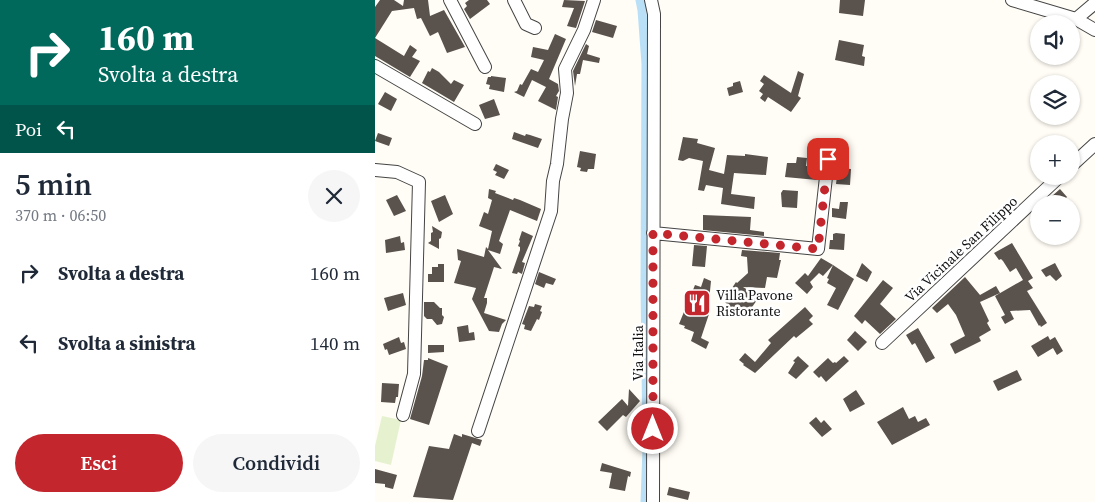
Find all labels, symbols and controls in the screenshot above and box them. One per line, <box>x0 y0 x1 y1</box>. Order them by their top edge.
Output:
text: 160 m <box>98 14 194 62</box>
map controls <box>1030 15 1080 245</box>
button: sound <box>1030 15 1080 65</box>
icon: right <box>15 20 80 85</box>
text: Svolta a destra <box>98 59 238 89</box>
button: layers <box>1030 75 1080 125</box>
icon: left <box>52 115 80 143</box>
text: Poi <box>15 116 42 142</box>
button: + <box>1030 135 1080 185</box>
pin <box>807 138 849 180</box>
icon: arrive <box>814 145 842 173</box>
text: 5 min <box>15 164 92 205</box>
button: close <box>308 170 360 222</box>
street label: Via Vicinale San Filippo <box>900 191 1022 307</box>
button: − <box>1030 195 1080 245</box>
text: 370 m · 06:50 <box>15 204 106 226</box>
icon: right <box>15 259 43 287</box>
text: Svolta a destra <box>58 260 184 286</box>
text: 160 m <box>310 260 360 286</box>
place label: Villa Pavone Ristorante <box>716 285 793 321</box>
restaurant icon: Villa Pavone Ristorante <box>682 288 712 318</box>
street label: Via Italia <box>628 324 648 381</box>
icon: left <box>15 329 43 357</box>
text: Svolta a sinistra <box>58 330 196 356</box>
text: 140 m <box>310 330 360 356</box>
position arrow <box>626 402 678 454</box>
button: Esci <box>15 434 183 492</box>
button: Condividi <box>193 434 360 492</box>

